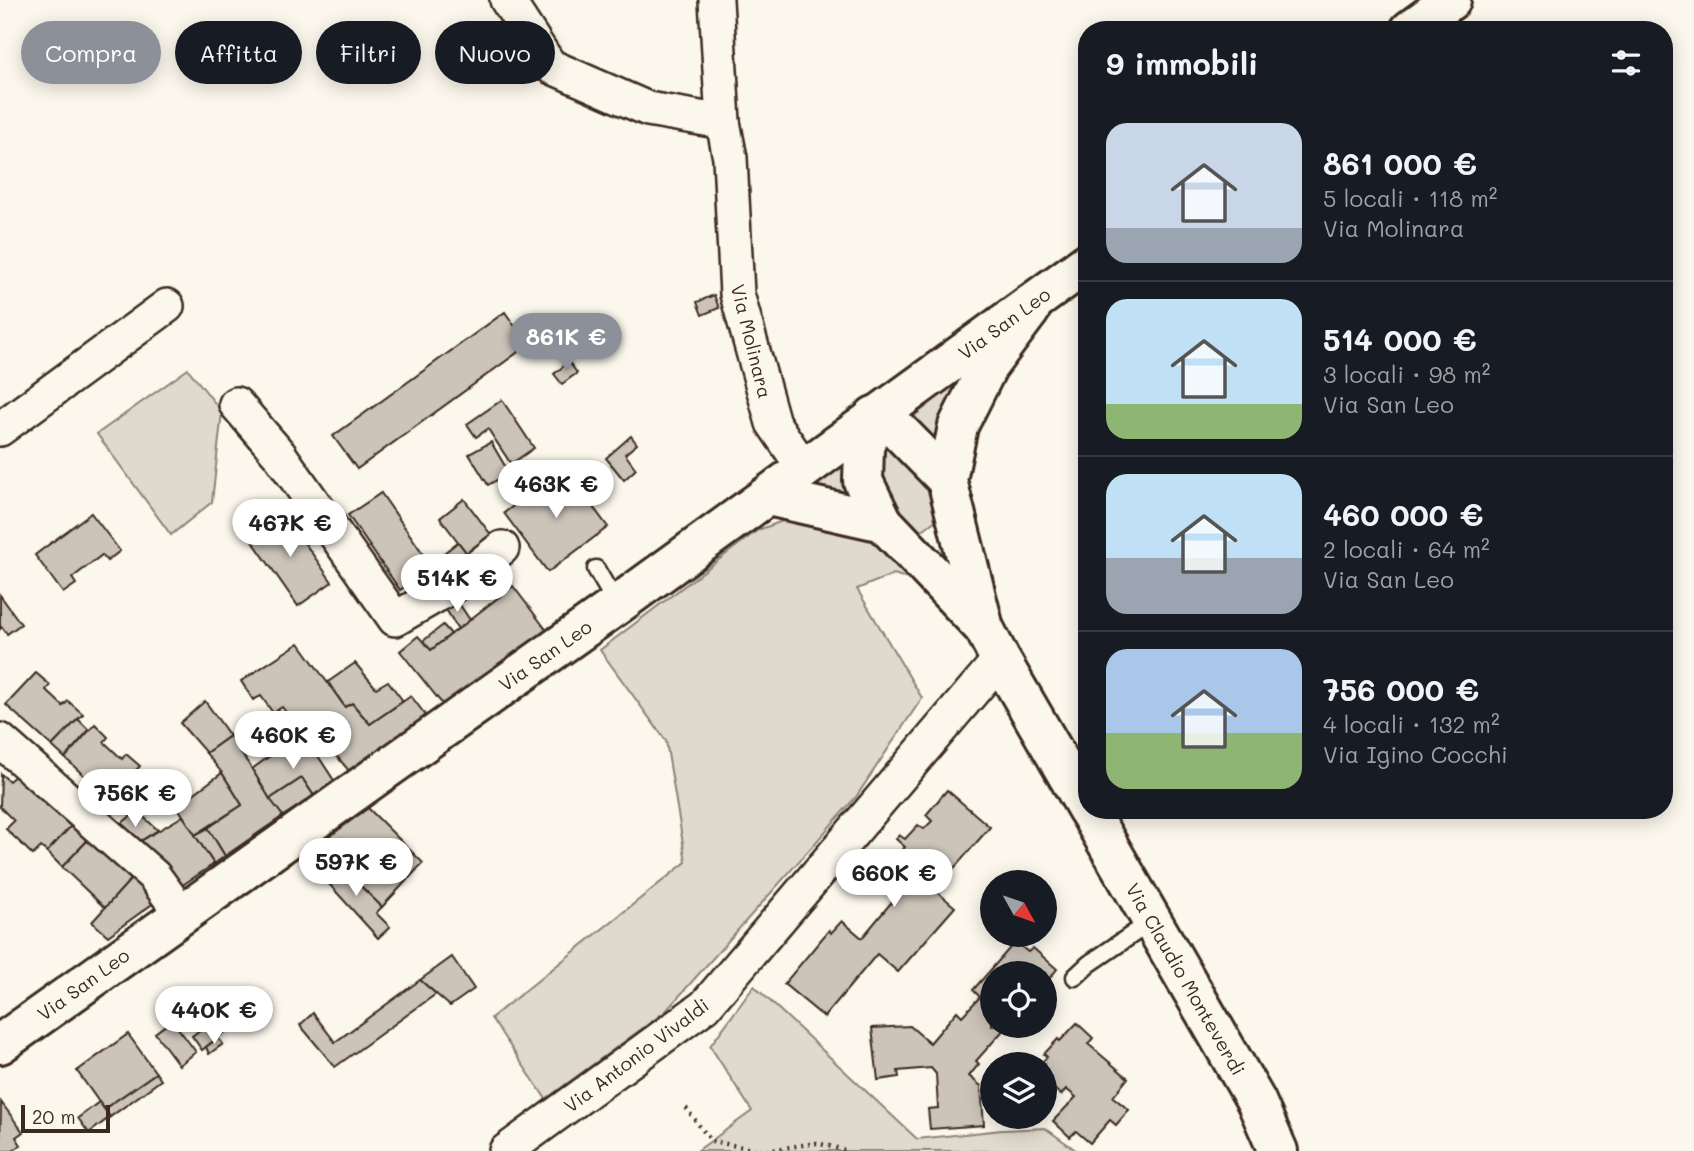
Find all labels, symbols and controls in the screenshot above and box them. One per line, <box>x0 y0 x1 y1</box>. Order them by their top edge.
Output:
chip: Compra <box>21 21 161 84</box>
chip: Affitta <box>175 21 302 84</box>
chip: Filtri <box>316 21 421 84</box>
chip: Nuovo <box>435 21 555 84</box>
text: 9 immobili <box>1106 43 1258 83</box>
icon: filters <box>1607 44 1645 82</box>
text: 861 000 € <box>1323 143 1477 183</box>
icon: home <box>1162 151 1246 235</box>
text: 5 locali · 118 m² <box>1323 183 1497 213</box>
text: Via Molinara <box>1323 213 1464 243</box>
street label: Via Molinara <box>726 281 778 401</box>
street label: Via San Leo <box>953 281 1055 365</box>
pin: 861K € <box>509 314 623 373</box>
text: 514 000 € <box>1323 319 1477 359</box>
text: 861K € <box>526 321 606 351</box>
icon: home <box>1162 327 1246 411</box>
text: 3 locali · 98 m² <box>1323 359 1491 389</box>
text: Via San Leo <box>1323 389 1454 419</box>
pin: 463K € <box>499 461 613 520</box>
text: 463K € <box>514 468 598 498</box>
text: 460 000 € <box>1323 494 1483 534</box>
pin: 467K € <box>233 500 347 559</box>
icon: home <box>1162 502 1246 586</box>
text: 467K € <box>248 507 332 537</box>
text: 2 locali · 64 m² <box>1323 534 1490 564</box>
pin: 514K € <box>400 554 514 614</box>
text: 514K € <box>417 562 497 592</box>
text: Via San Leo <box>1323 564 1454 594</box>
street label: Via San Leo <box>494 614 596 696</box>
text: 756 000 € <box>1323 669 1479 709</box>
icon: home <box>1162 677 1246 761</box>
text: 4 locali · 132 m² <box>1323 709 1500 739</box>
pin: 460K € <box>236 712 350 771</box>
text: 460K € <box>250 719 336 749</box>
text: Via Igino Cocchi <box>1323 739 1508 769</box>
pin: 756K € <box>78 770 192 829</box>
text: 756K € <box>94 777 176 807</box>
pin: 597K € <box>299 838 413 898</box>
text: 597K € <box>315 846 397 876</box>
pin: 660K € <box>837 850 951 909</box>
text: 660K € <box>852 857 936 887</box>
north arrow <box>980 870 1057 947</box>
map controls <box>980 870 1057 1129</box>
street label: Via Claudio Monteverdi <box>1121 878 1251 1080</box>
street label: Via San Leo <box>32 942 134 1026</box>
button: locate <box>980 961 1057 1038</box>
pin: 440K € <box>157 986 271 1046</box>
street label: Via Antonio Vivaldi <box>558 992 714 1118</box>
text: 440K € <box>171 994 257 1024</box>
button: layers <box>980 1052 1057 1129</box>
scale bar <box>21 1102 110 1134</box>
text: 20 m <box>32 1104 76 1129</box>

